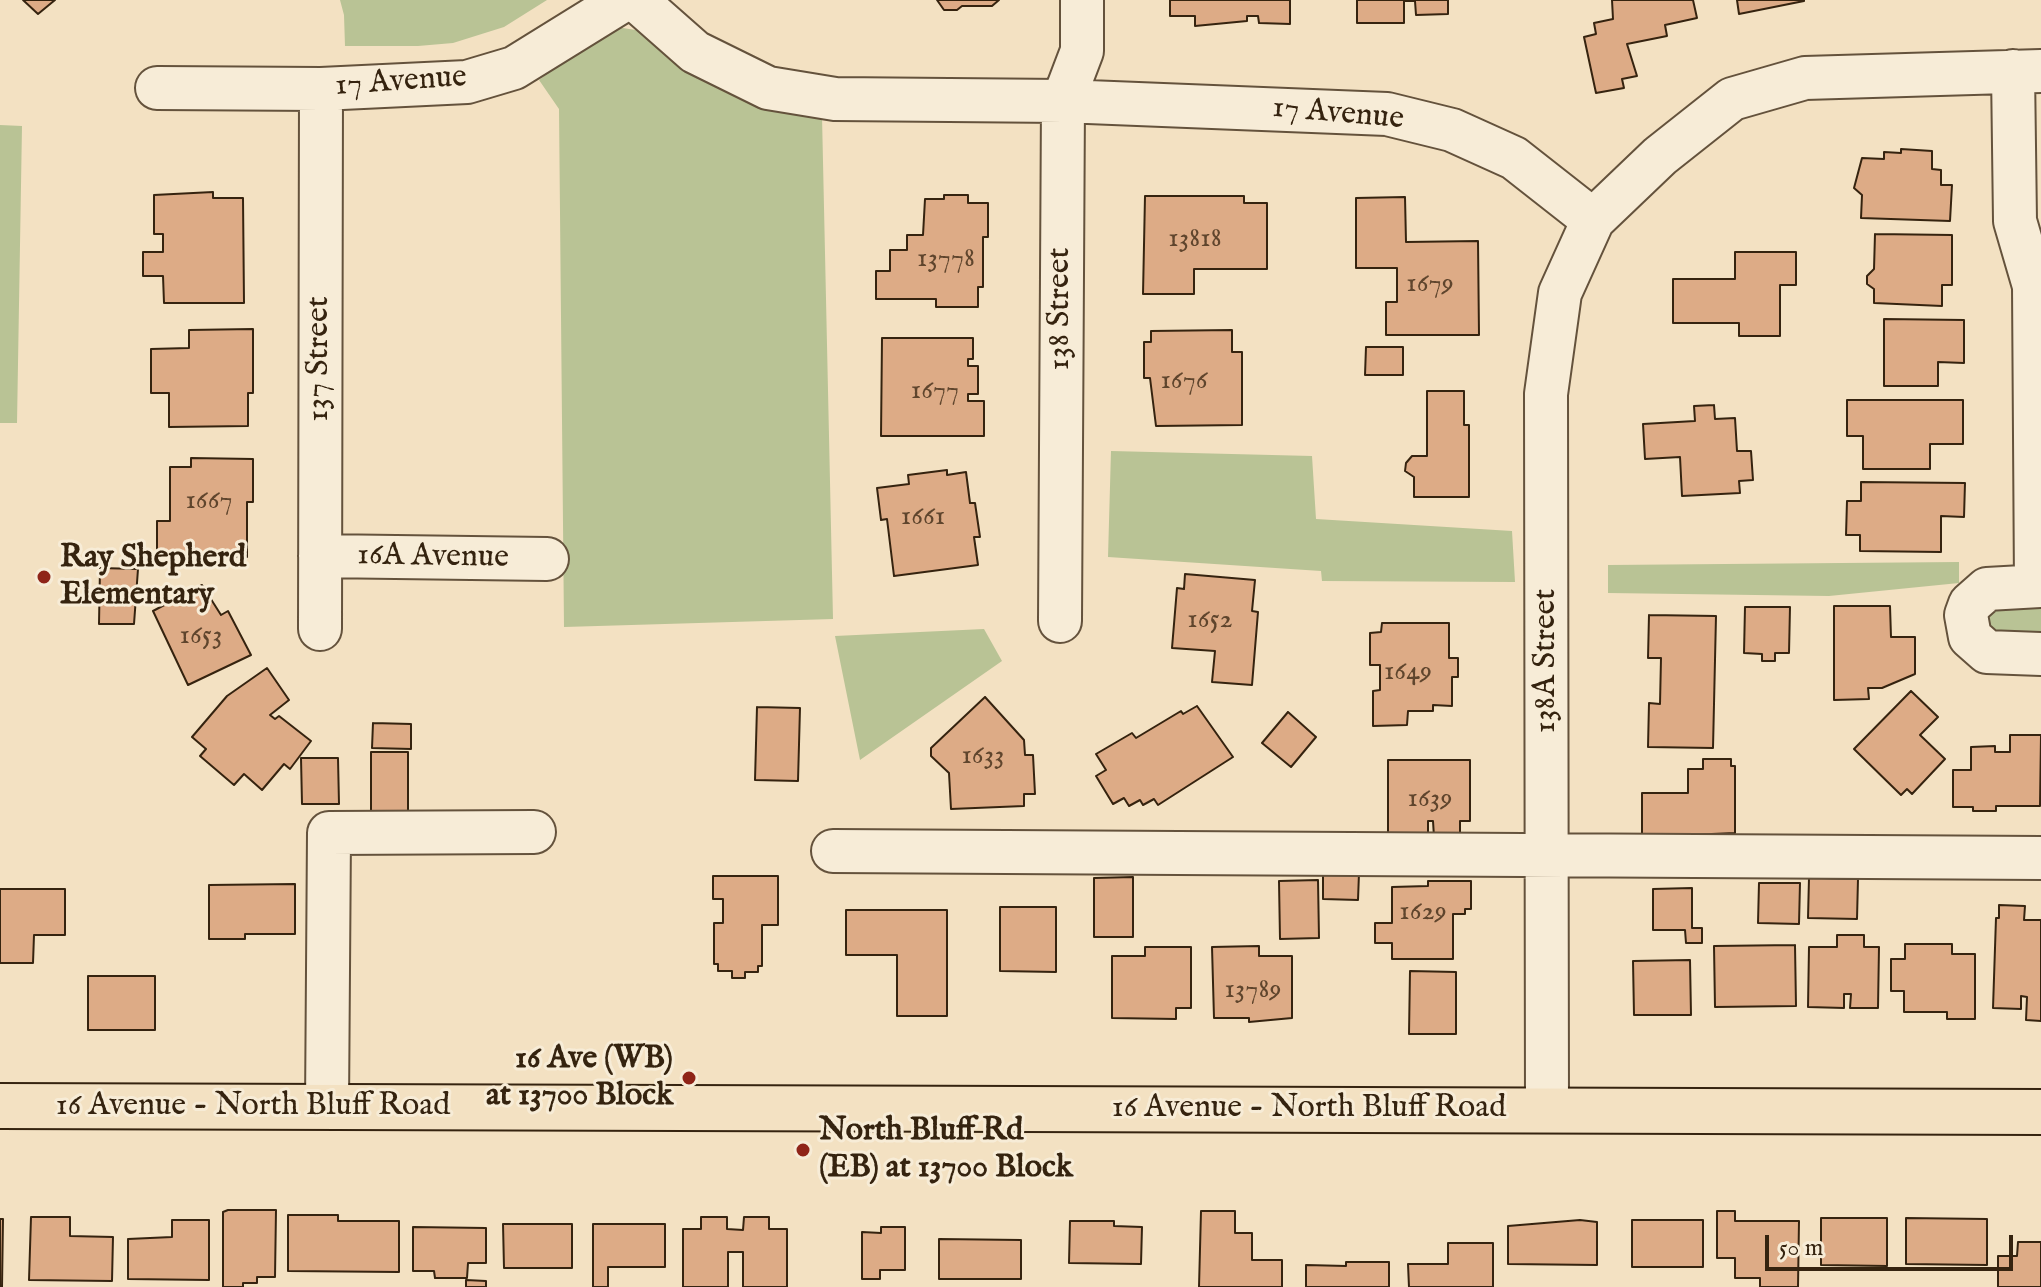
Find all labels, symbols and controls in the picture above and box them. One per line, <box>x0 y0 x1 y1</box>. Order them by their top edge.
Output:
street label: 17 Avenue <box>334 59 468 107</box>
street label: 17 Avenue <box>1271 90 1405 140</box>
house number: 13818 <box>1168 223 1222 257</box>
house number: 13778 <box>917 243 975 277</box>
street label: 138 Street <box>1042 248 1080 370</box>
house number: 1679 <box>1406 268 1454 302</box>
street label: 137 Street <box>301 296 339 422</box>
house number: 1676 <box>1160 365 1208 399</box>
house number: 1677 <box>911 375 959 409</box>
house number: 1667 <box>185 485 233 519</box>
house number: 1661 <box>901 501 945 535</box>
street label: 16A Avenue <box>357 537 509 579</box>
place label: Ray Shepherd Elementary <box>60 540 246 615</box>
marker: Ray Shepherd Elementary <box>35 568 53 586</box>
street label: 138A Street <box>1528 589 1566 733</box>
house number: 1652 <box>1187 604 1233 638</box>
house number: 1653 <box>180 620 222 654</box>
house number: 1649 <box>1384 656 1432 690</box>
house number: 1633 <box>961 740 1005 774</box>
house number: 1639 <box>1408 783 1452 817</box>
house number: 1629 <box>1399 896 1447 930</box>
house number: 13789 <box>1224 974 1282 1008</box>
place label: 16 Ave (WB) at 13700 Block <box>486 1041 673 1116</box>
marker: 16 Ave (WB) at 13700 Block <box>680 1069 698 1087</box>
street label: 16 Avenue - North Bluff Road <box>56 1088 450 1126</box>
street label: 16 Avenue - North Bluff Road <box>1112 1090 1506 1128</box>
place label: North Bluff Rd (EB) at 13700 Block <box>819 1113 1073 1188</box>
marker: North Bluff Rd (EB) at 13700 Block <box>794 1141 812 1159</box>
scale bar <box>1769 1219 2017 1269</box>
text: 50 m <box>1779 1233 1823 1264</box>

